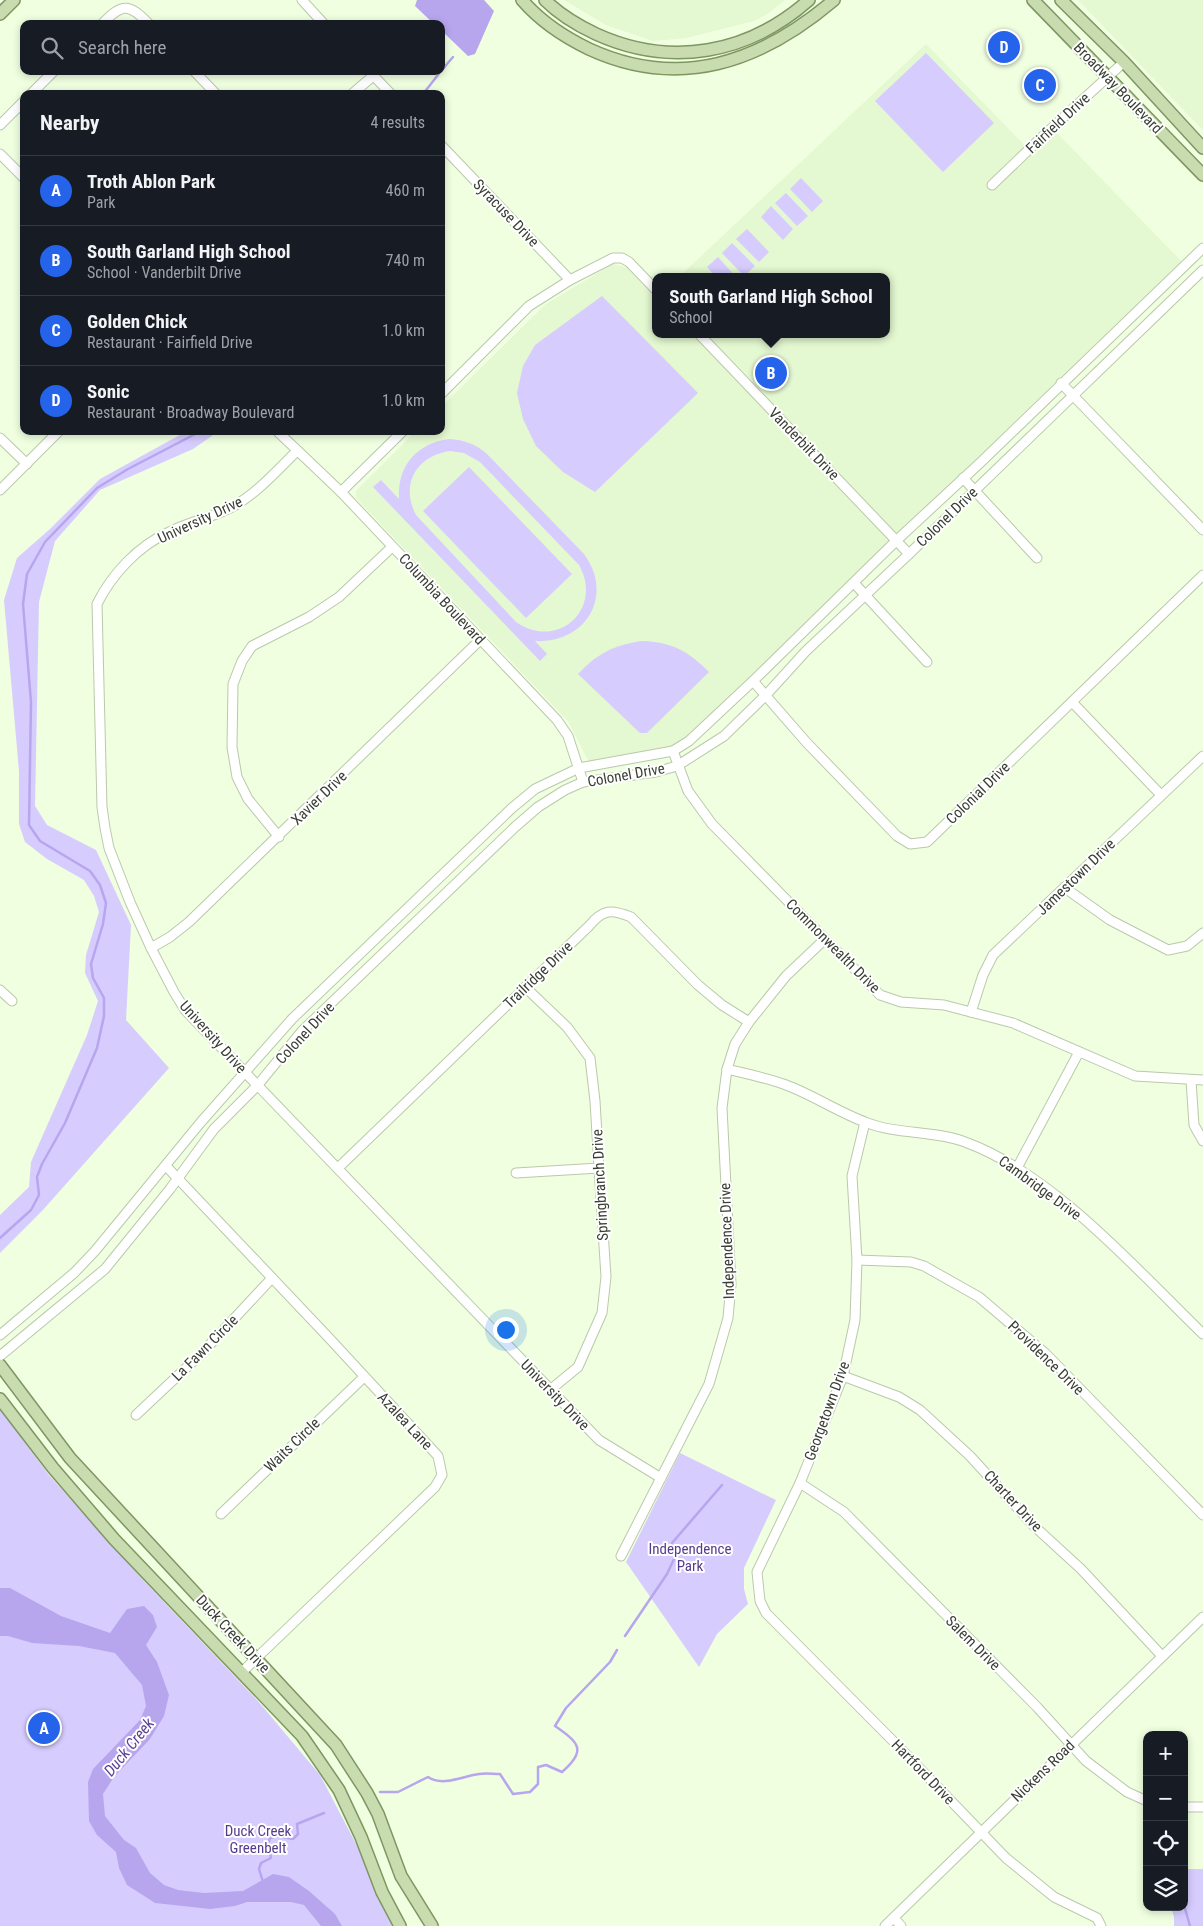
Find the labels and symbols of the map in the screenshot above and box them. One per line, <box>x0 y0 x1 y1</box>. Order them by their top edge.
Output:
pin: D <box>988 28 1020 66</box>
street label: Broadway Boulevard <box>1070 39 1166 137</box>
pin: C <box>1024 66 1056 104</box>
street label: Fairfield Drive <box>1022 89 1094 157</box>
street label: Syracuse Drive <box>469 175 543 251</box>
pin: B <box>755 354 787 392</box>
street label: Vanderbilt Drive <box>765 404 843 484</box>
street label: Colonel Drive <box>913 483 981 551</box>
street label: University Drive <box>155 493 245 547</box>
street label: Columbia Boulevard <box>395 550 489 648</box>
street label: Colonial Drive <box>942 758 1014 828</box>
street label: Colonel Drive <box>586 759 666 791</box>
street label: Xavier Drive <box>288 767 350 829</box>
street label: Jamestown Drive <box>1033 835 1119 919</box>
street label: Commonwealth Drive <box>782 895 884 997</box>
street label: Trailridge Drive <box>500 938 576 1012</box>
street label: University Drive <box>176 997 250 1077</box>
street label: Colonel Drive <box>272 998 338 1068</box>
street label: Springbranch Drive <box>588 1129 612 1241</box>
street label: Cambridge Drive <box>995 1152 1085 1224</box>
street label: Independence Drive <box>716 1183 738 1299</box>
street label: La Fawn Circle <box>168 1311 242 1385</box>
your location <box>493 1317 519 1343</box>
street label: Providence Drive <box>1004 1317 1088 1399</box>
street label: University Drive <box>517 1356 593 1434</box>
street label: Georgetown Drive <box>801 1359 853 1463</box>
street label: Azalea Lane <box>374 1388 436 1454</box>
street label: Waits Circle <box>260 1414 324 1476</box>
street label: Charter Drive <box>980 1467 1046 1535</box>
park label: Independence Park <box>649 1540 731 1575</box>
street label: Duck Creek Drive <box>192 1591 274 1677</box>
street label: Salem Drive <box>942 1612 1004 1674</box>
pin: A <box>28 1709 60 1747</box>
water label: Duck Creek <box>100 1713 159 1780</box>
street label: Hartford Drive <box>888 1736 958 1808</box>
street label: Nickens Road <box>1008 1736 1078 1806</box>
park label: Duck Creek Greenbelt <box>225 1822 292 1857</box>

